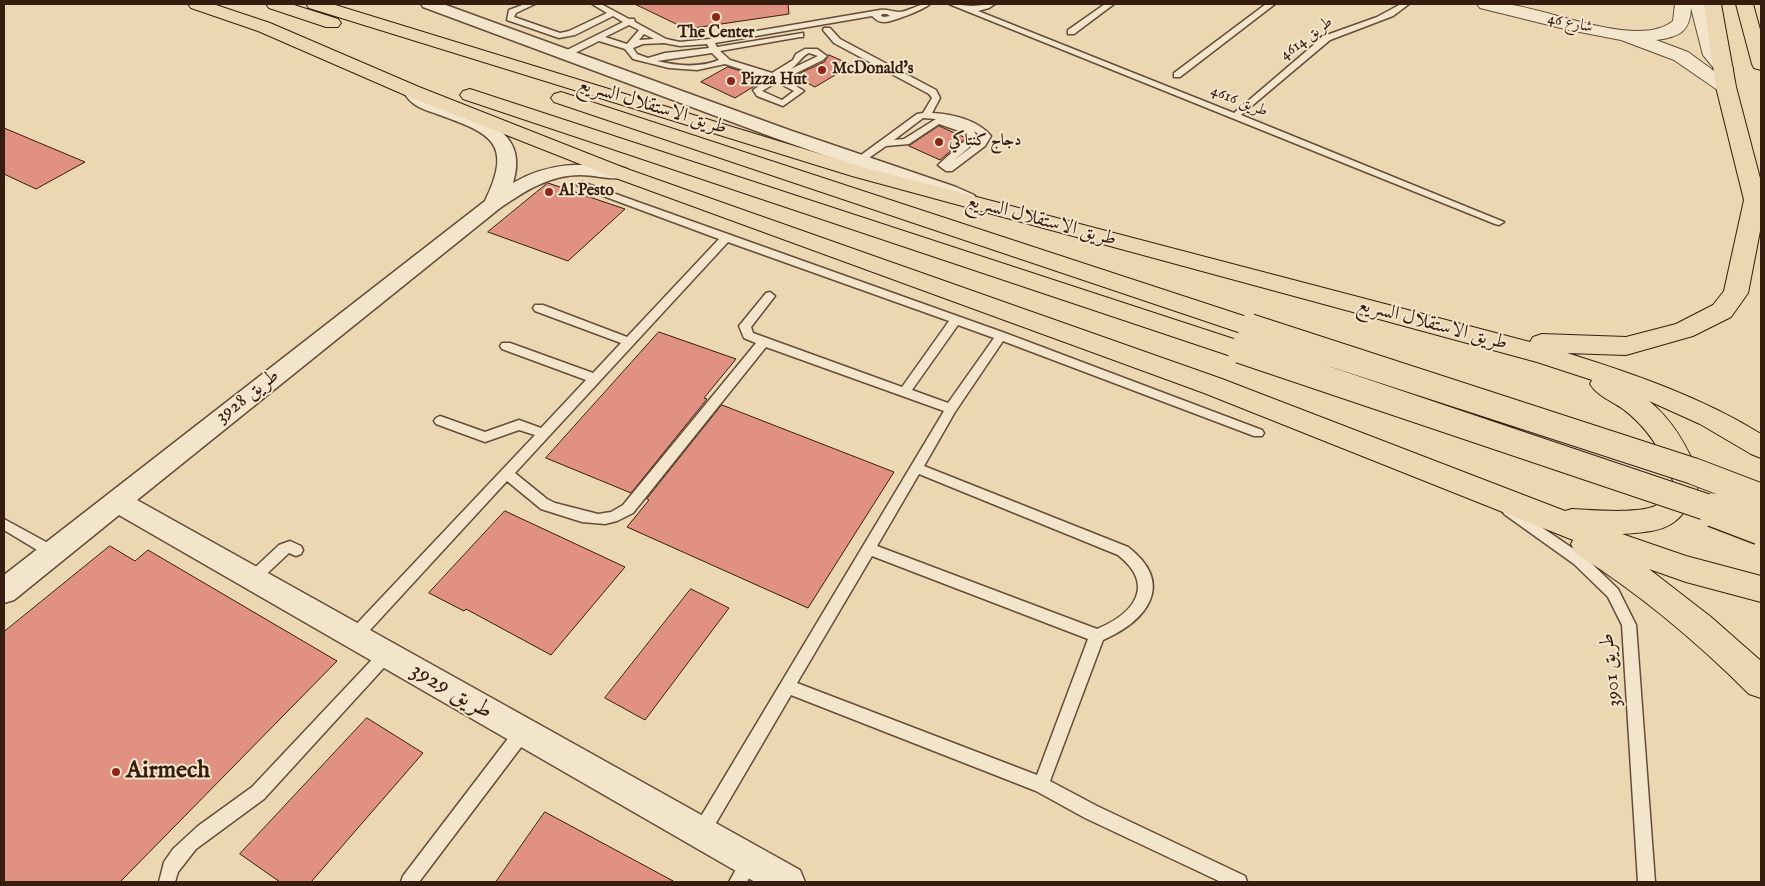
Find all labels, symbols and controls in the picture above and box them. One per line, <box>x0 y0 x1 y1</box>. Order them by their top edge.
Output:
street label: شارع 46 <box>1546 10 1594 38</box>
marker: The Center <box>710 11 722 23</box>
street label: طريق 4614 <box>1277 13 1337 65</box>
place label: The Center <box>678 24 754 44</box>
place label: McDonald's <box>832 60 913 80</box>
marker: McDonald's <box>816 64 828 76</box>
place label: Pizza Hut <box>741 71 807 91</box>
street label: طريق الاستقلال السريع <box>574 73 730 141</box>
marker: Pizza Hut <box>725 75 737 87</box>
street label: طريق 4616 <box>1208 82 1270 122</box>
place label: دجاج كنتاكي <box>949 132 1021 152</box>
marker: دجاج كنتاكي <box>933 136 945 148</box>
place label: Al Pesto <box>559 182 614 202</box>
marker: Al Pesto <box>543 186 555 198</box>
street label: طريق الاستقلال السريع <box>963 189 1119 253</box>
street label: طريق الاستقلال السريع <box>1354 293 1510 357</box>
street label: طريق 3928 <box>211 365 285 429</box>
street label: طريق 3901 <box>1596 632 1628 708</box>
street label: طريق 3929 <box>405 657 497 727</box>
place label: Airmech <box>126 758 210 786</box>
marker: Airmech <box>110 766 122 778</box>

